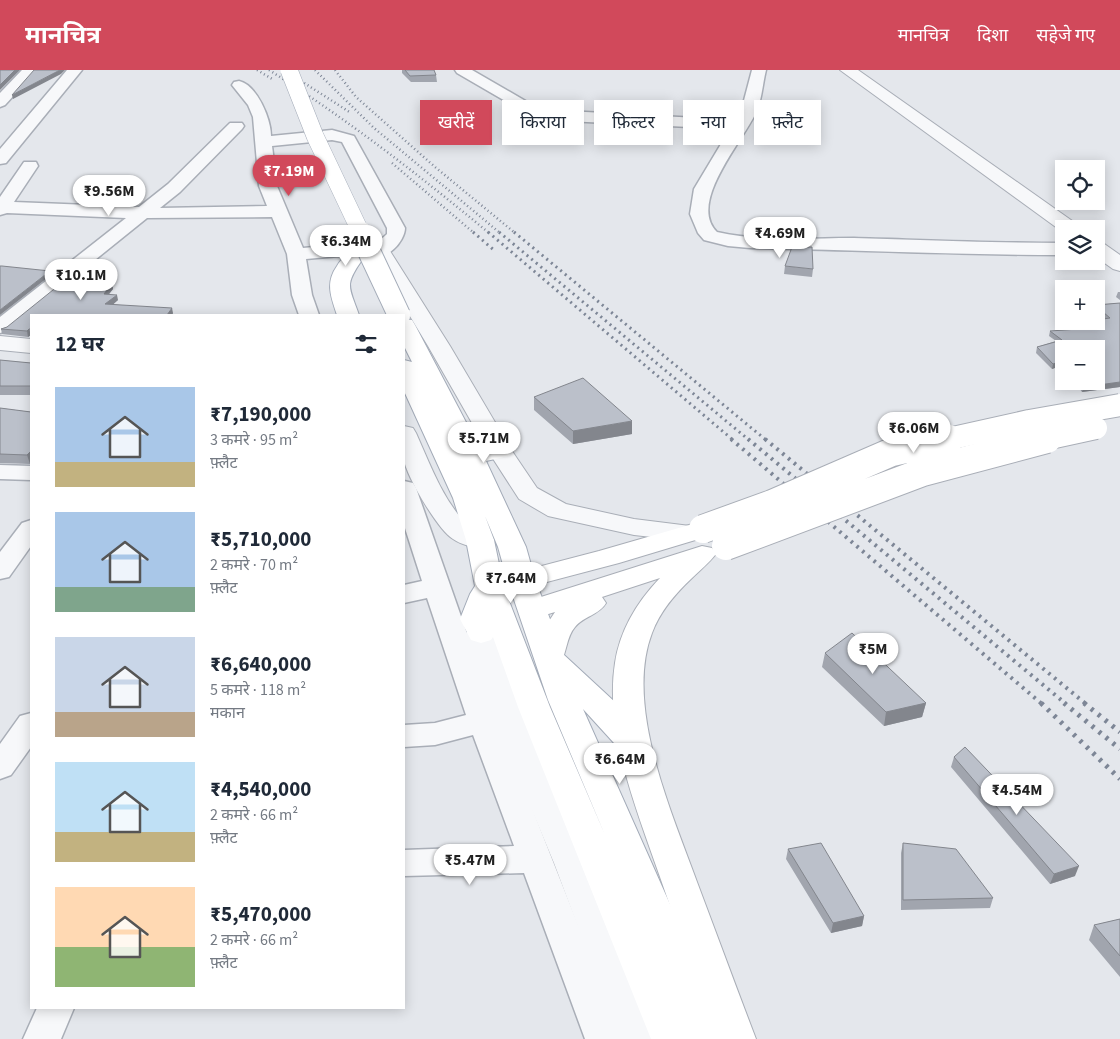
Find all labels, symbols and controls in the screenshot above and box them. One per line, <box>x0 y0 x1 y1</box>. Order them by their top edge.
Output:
text: मानचित्र <box>25 18 101 53</box>
text: मानचित्र <box>898 23 949 48</box>
text: दिशा <box>977 23 1008 48</box>
text: सहेजे गए <box>1036 23 1095 48</box>
chip: खरीदें <box>420 100 492 145</box>
chip: किराया <box>502 100 584 145</box>
chip: फ़िल्टर <box>594 100 673 145</box>
chip: नया <box>683 100 744 145</box>
chip: फ़्लैट <box>754 100 821 145</box>
pin: ₹7.19M <box>248 154 330 197</box>
text: ₹7.19M <box>264 160 314 182</box>
map controls <box>1055 160 1105 390</box>
button: locate <box>1055 160 1105 210</box>
pin: ₹9.56M <box>68 174 150 217</box>
text: ₹9.56M <box>84 180 134 202</box>
pin: ₹4.69M <box>739 216 821 259</box>
button: layers <box>1055 220 1105 270</box>
text: ₹4.69M <box>755 222 805 244</box>
pin: ₹6.34M <box>305 224 387 267</box>
text: ₹6.34M <box>321 230 371 252</box>
pin: ₹10.1M <box>40 258 122 301</box>
text: ₹10.1M <box>56 264 106 286</box>
button: + <box>1055 280 1105 330</box>
text: 12 घर <box>55 329 104 359</box>
icon: filters <box>352 330 380 358</box>
button: − <box>1055 340 1105 390</box>
text: ₹7,190,000 <box>210 399 311 429</box>
icon: home <box>95 407 155 467</box>
pin: ₹6.06M <box>873 412 955 454</box>
text: ₹6.06M <box>889 417 939 439</box>
pin: ₹5.71M <box>443 422 525 464</box>
text: ₹5.71M <box>459 427 509 449</box>
text: 3 कमरे · 95 m² <box>210 429 298 451</box>
text: फ़्लैट <box>210 452 238 474</box>
text: ₹5,710,000 <box>210 524 311 554</box>
icon: home <box>95 532 155 592</box>
text: 2 कमरे · 70 m² <box>210 554 298 576</box>
pin: ₹7.64M <box>470 562 552 604</box>
text: ₹7.64M <box>486 567 536 589</box>
text: फ़्लैट <box>210 577 238 599</box>
pin: ₹5M <box>849 632 897 675</box>
text: ₹5M <box>858 638 888 660</box>
text: ₹6,640,000 <box>210 649 311 679</box>
icon: home <box>95 657 155 717</box>
text: 5 कमरे · 118 m² <box>210 679 306 701</box>
text: मकान <box>210 702 245 724</box>
pin: ₹6.64M <box>579 742 661 785</box>
text: ₹6.64M <box>595 748 645 770</box>
text: ₹4,540,000 <box>210 774 311 804</box>
pin: ₹4.54M <box>976 774 1058 816</box>
text: ₹4.54M <box>992 779 1042 801</box>
icon: home <box>95 782 155 842</box>
text: 2 कमरे · 66 m² <box>210 804 298 826</box>
text: फ़्लैट <box>210 827 238 849</box>
pin: ₹5.47M <box>429 844 511 886</box>
text: ₹5.47M <box>445 849 495 871</box>
text: ₹5,470,000 <box>210 899 311 929</box>
icon: home <box>95 907 155 967</box>
text: 2 कमरे · 66 m² <box>210 929 298 951</box>
text: फ़्लैट <box>210 952 238 974</box>

